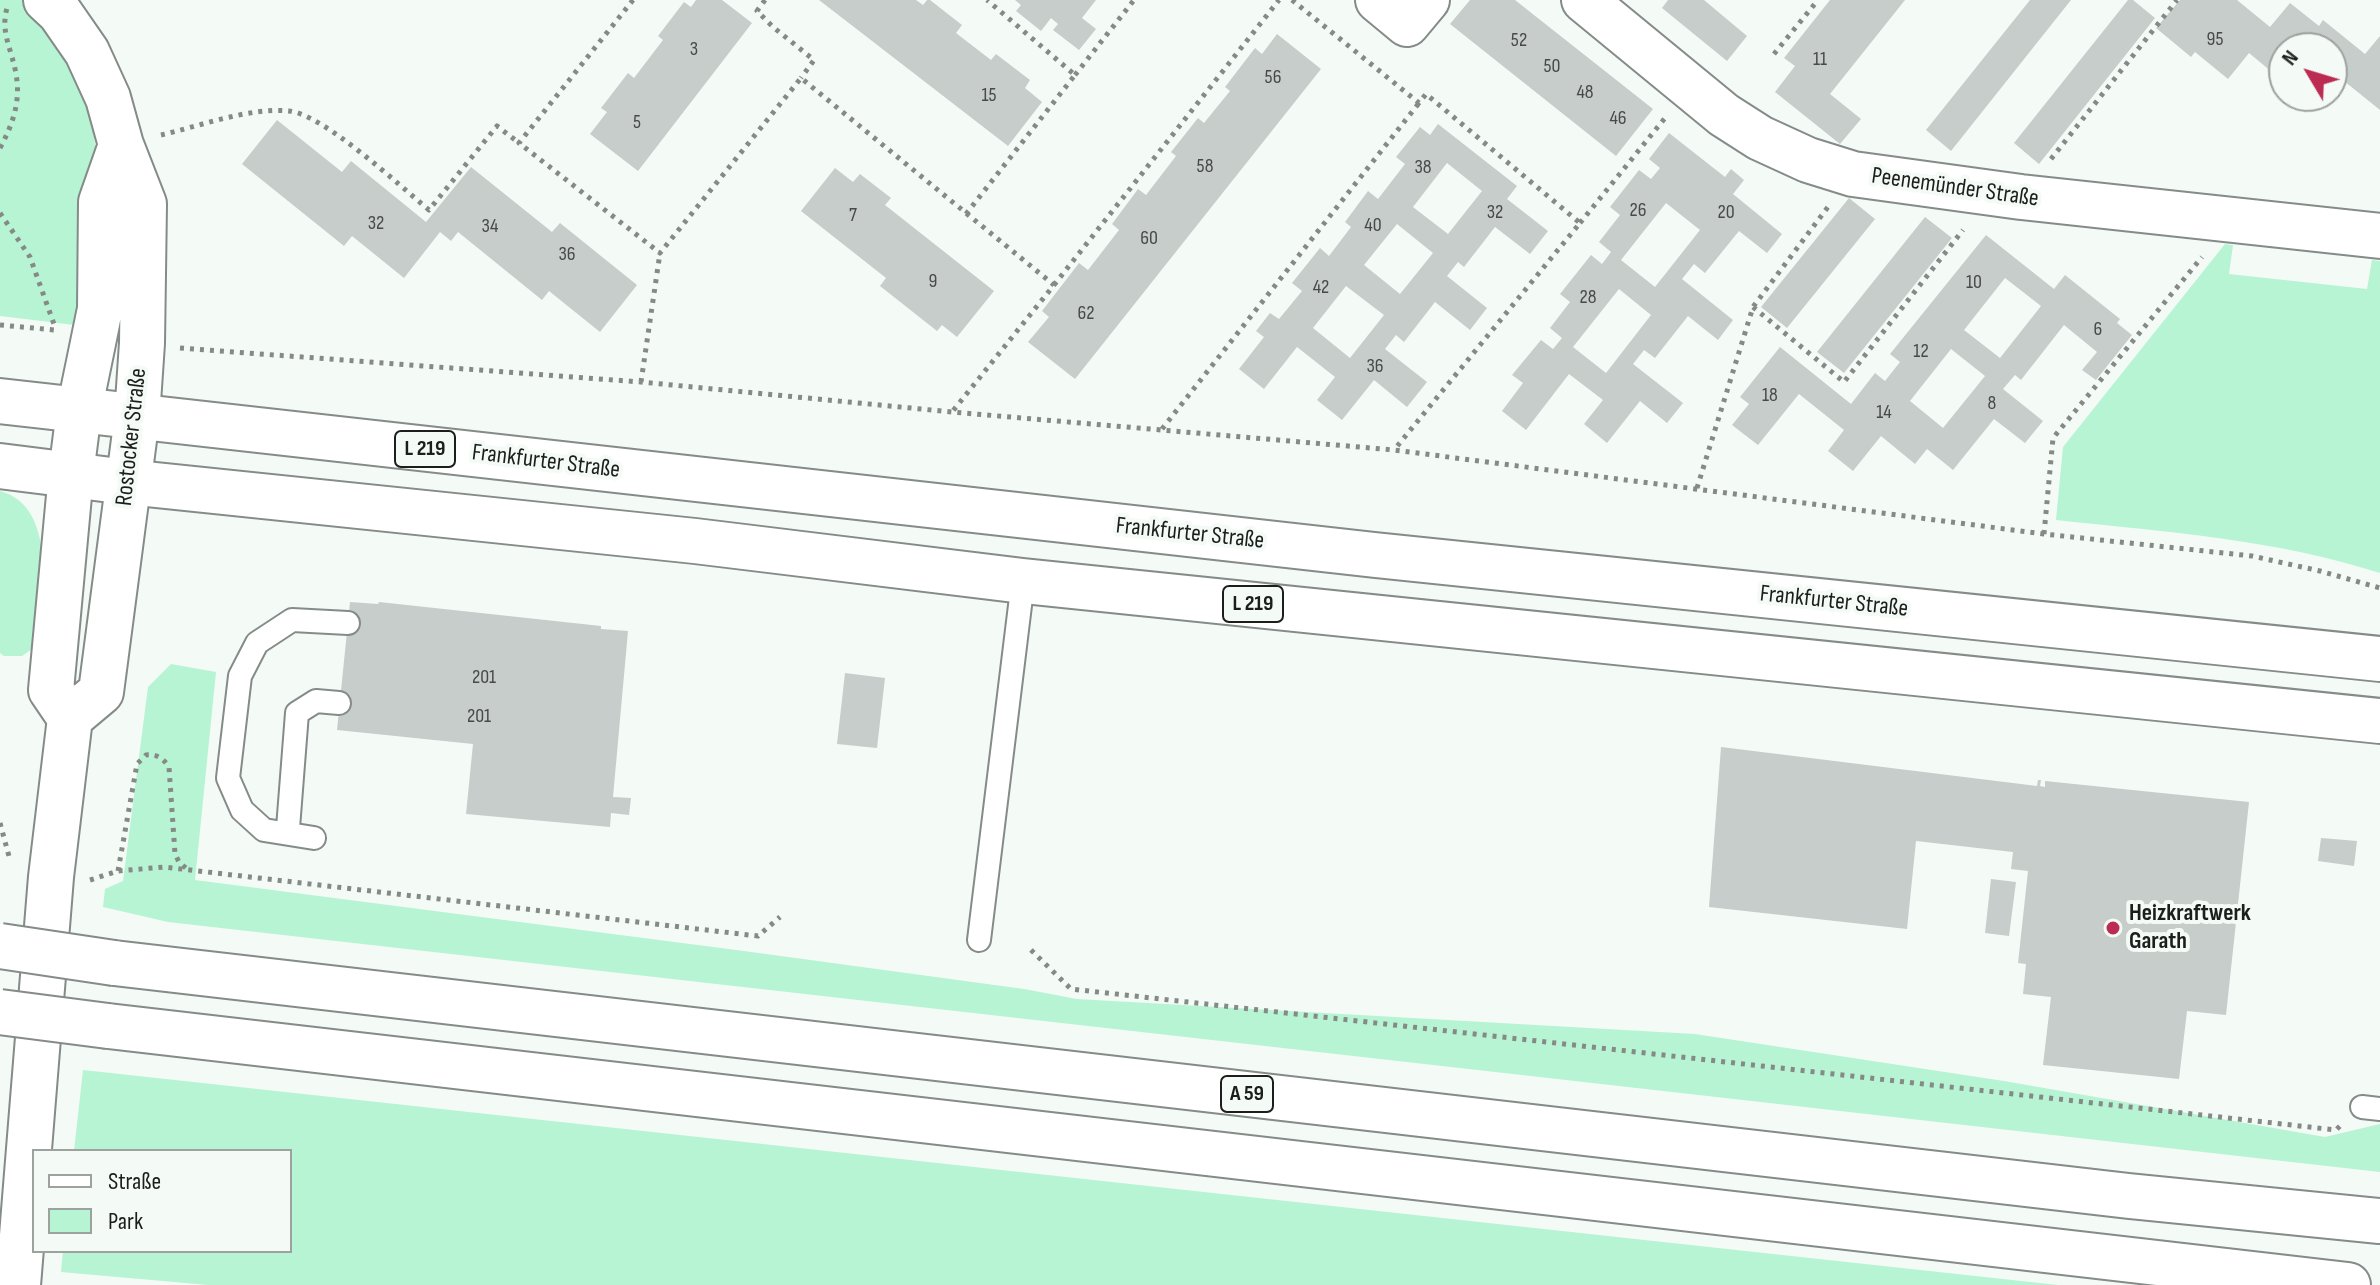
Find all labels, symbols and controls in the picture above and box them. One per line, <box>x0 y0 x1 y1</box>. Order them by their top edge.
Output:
house number: 95 <box>2207 28 2223 52</box>
house number: 52 <box>1511 29 1527 53</box>
north arrow <box>2268 32 2348 112</box>
house number: 3 <box>690 38 698 62</box>
text: N <box>2276 45 2305 71</box>
house number: 11 <box>1813 48 1827 72</box>
house number: 50 <box>1544 55 1560 79</box>
house number: 56 <box>1265 66 1281 90</box>
house number: 48 <box>1576 81 1594 105</box>
house number: 15 <box>981 84 997 108</box>
house number: 46 <box>1609 107 1627 131</box>
house number: 5 <box>633 111 641 135</box>
house number: 58 <box>1197 155 1213 179</box>
house number: 38 <box>1414 156 1432 180</box>
street label: Peenemünder Straße <box>1870 162 2040 214</box>
house number: 26 <box>1630 199 1646 223</box>
house number: 32 <box>1487 201 1503 225</box>
house number: 20 <box>1717 201 1735 225</box>
house number: 7 <box>849 204 857 228</box>
house number: 32 <box>368 212 384 236</box>
house number: 40 <box>1364 214 1382 238</box>
house number: 34 <box>482 215 498 239</box>
house number: 60 <box>1140 227 1158 251</box>
house number: 36 <box>558 243 576 267</box>
house number: 9 <box>929 270 937 294</box>
house number: 10 <box>1966 271 1982 295</box>
house number: 42 <box>1313 276 1329 300</box>
house number: 28 <box>1580 286 1596 310</box>
house number: 62 <box>1077 302 1095 326</box>
house number: 6 <box>2094 318 2102 342</box>
house number: 12 <box>1913 340 1929 364</box>
house number: 36 <box>1366 355 1384 379</box>
street label: Rostocker Straße <box>110 367 154 507</box>
house number: 18 <box>1762 384 1778 408</box>
house number: 8 <box>1988 392 1996 416</box>
house number: 14 <box>1876 401 1892 425</box>
road number: L 219 <box>395 431 455 467</box>
street label: Frankfurter Straße <box>470 439 622 485</box>
street label: Frankfurter Straße <box>1114 512 1266 556</box>
street label: Frankfurter Straße <box>1758 580 1910 624</box>
road number: L 219 <box>1223 586 1283 622</box>
house number: 201 <box>472 666 496 690</box>
house number: 201 <box>467 705 491 729</box>
place label: Heizkraftwerk Garath <box>2129 900 2251 956</box>
marker: Heizkraftwerk Garath <box>2104 919 2122 937</box>
road number: A 59 <box>1221 1076 1273 1112</box>
legend <box>32 1149 292 1253</box>
text: Straße <box>108 1167 161 1196</box>
text: Park <box>108 1207 143 1236</box>

